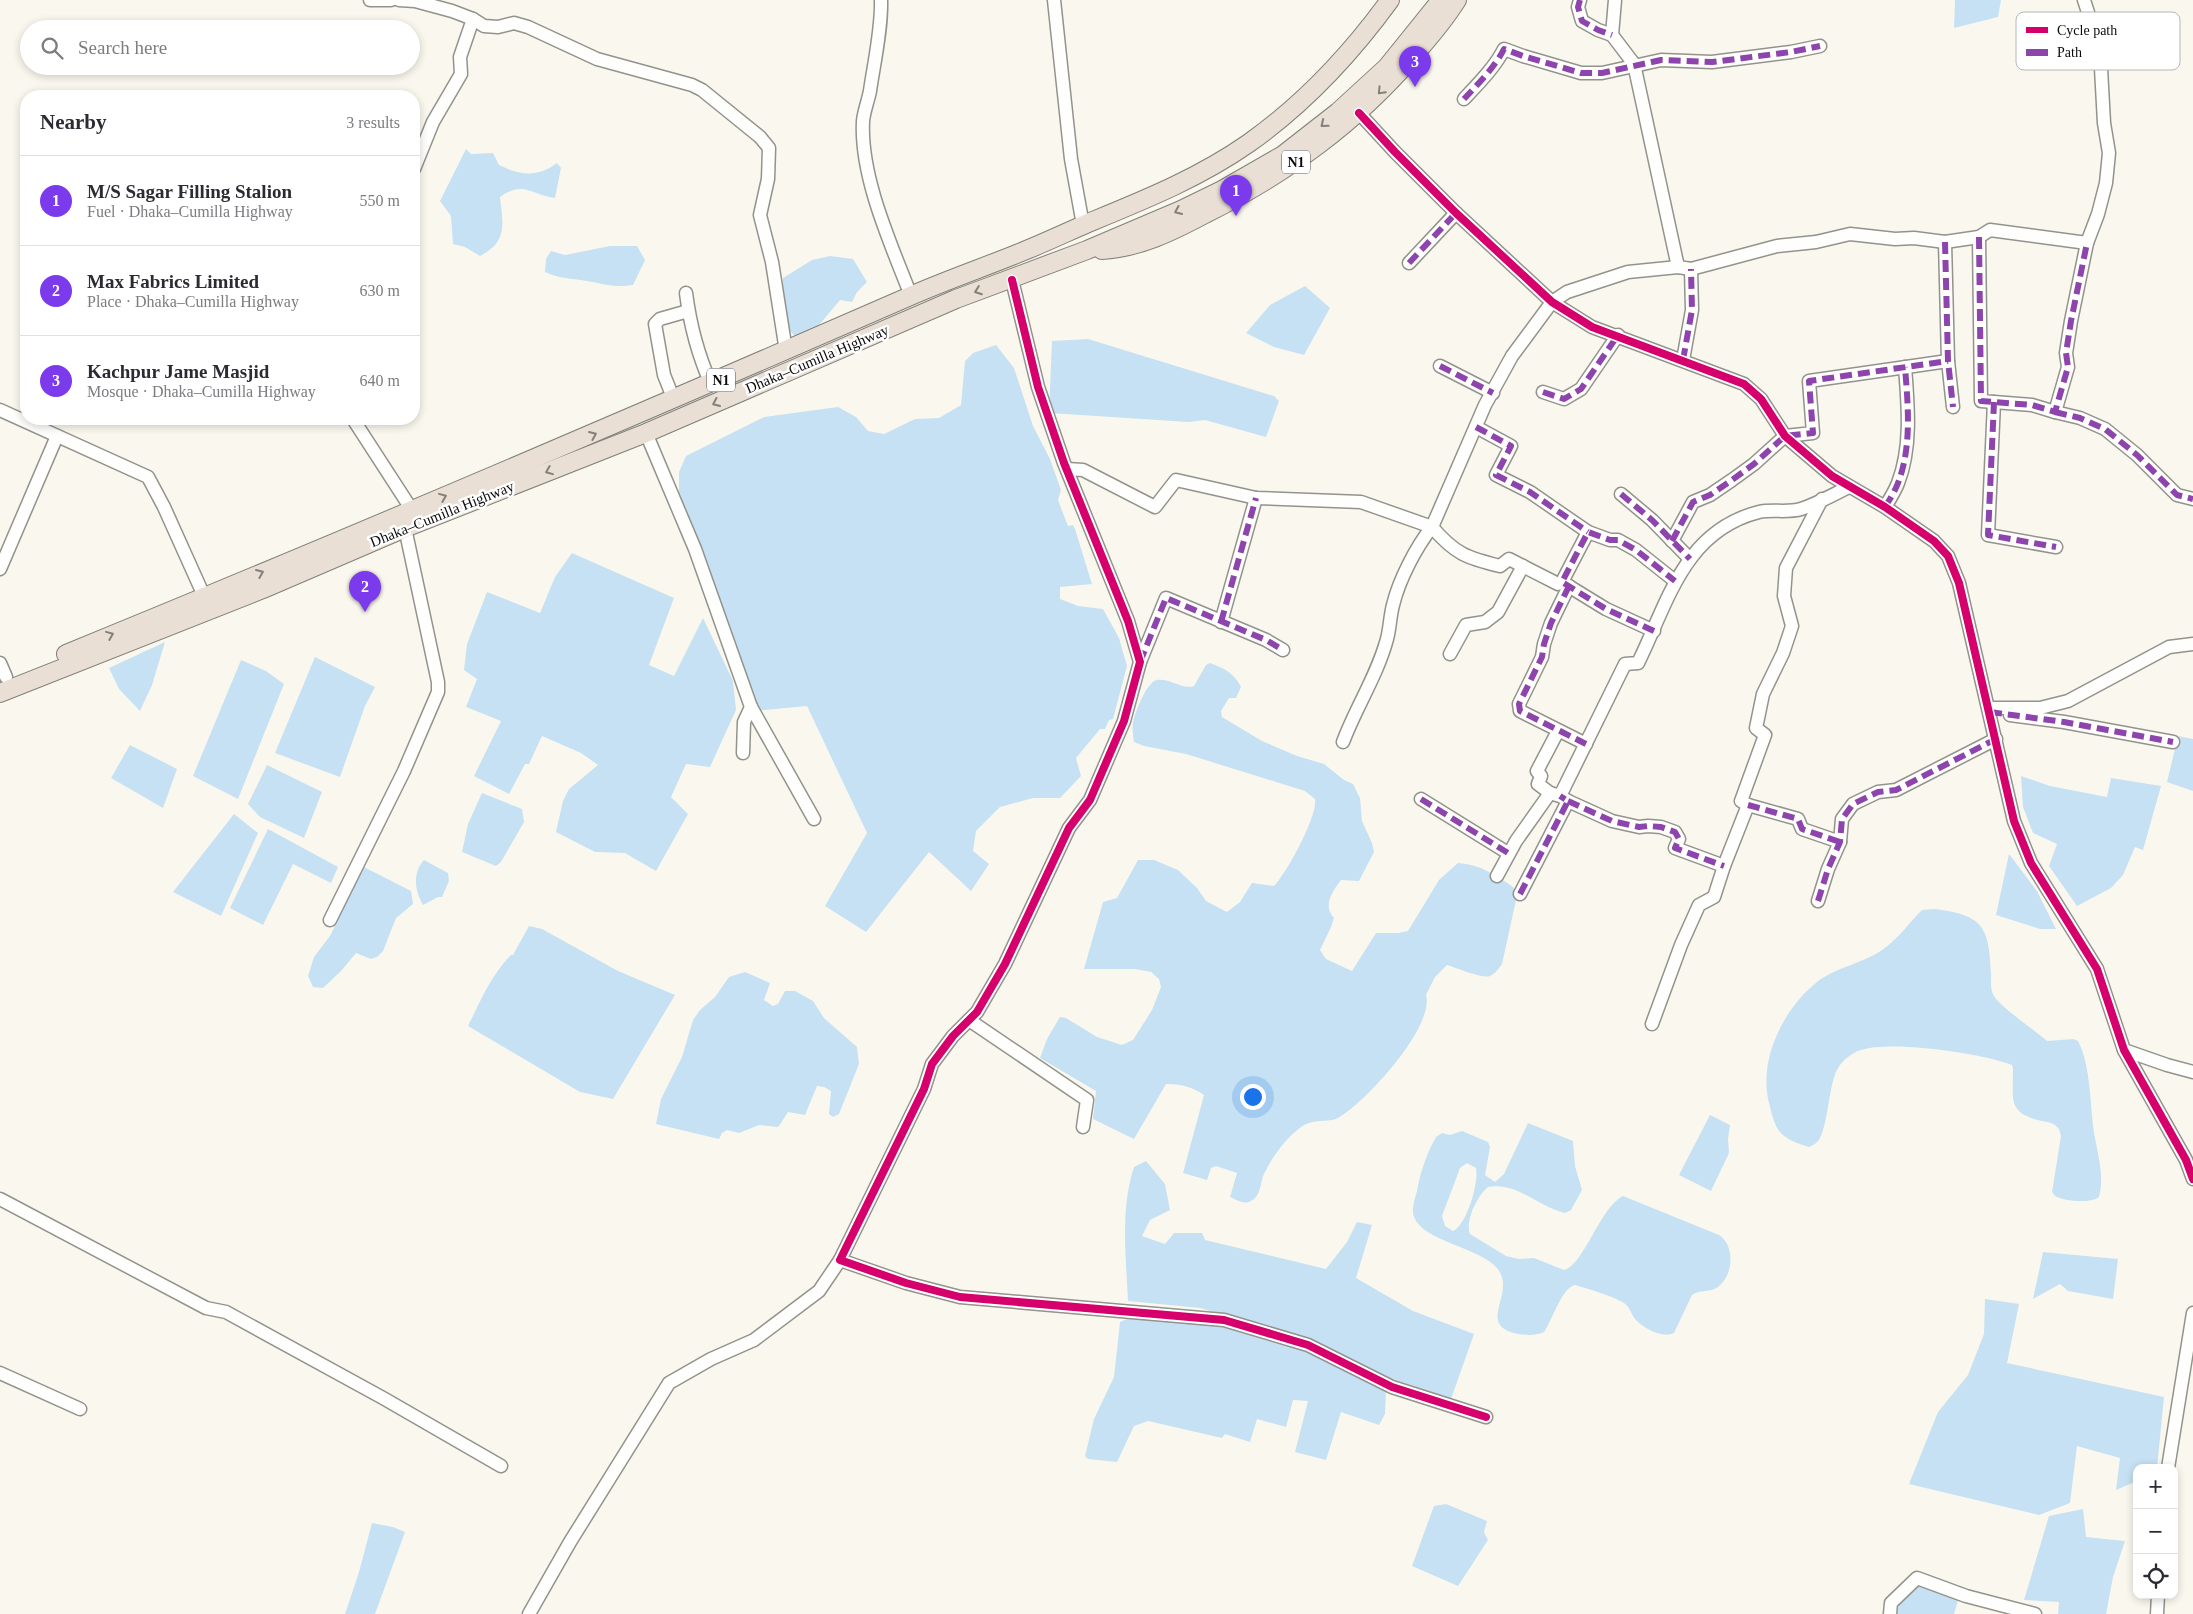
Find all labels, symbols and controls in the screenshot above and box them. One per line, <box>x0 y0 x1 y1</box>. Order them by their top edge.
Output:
legend <box>2016 12 2180 70</box>
search box <box>20 20 420 75</box>
text: Cycle path <box>2057 23 2117 38</box>
icon: search <box>38 34 66 62</box>
text: Search here <box>78 37 167 58</box>
text: Path <box>2057 45 2082 60</box>
pin: 3 <box>1399 46 1431 87</box>
one-way arrow <box>1378 85 1387 94</box>
text: Nearby <box>40 110 107 134</box>
text: 3 results <box>346 114 400 131</box>
one-way arrow <box>1321 119 1330 127</box>
road number: N1 <box>1282 150 1310 173</box>
pin: 1 <box>1220 175 1252 216</box>
text: M/S Sagar Filling Stalion <box>87 181 292 202</box>
text: 1 <box>52 192 60 209</box>
text: 550 m <box>360 192 400 209</box>
text: Fuel · Dhaka–Cumilla Highway <box>87 203 293 220</box>
one-way arrow <box>1174 205 1183 216</box>
text: Max Fabrics Limited <box>87 271 259 292</box>
text: 2 <box>52 282 60 299</box>
text: 630 m <box>360 282 400 299</box>
one-way arrow <box>974 286 983 296</box>
text: Place · Dhaka–Cumilla Highway <box>87 293 299 310</box>
street label: Dhaka–Cumilla Highway <box>743 321 891 396</box>
text: Kachpur Jame Masjid <box>87 361 269 382</box>
road number: N1 <box>707 368 735 392</box>
text: 3 <box>52 372 60 389</box>
text: 640 m <box>360 372 400 389</box>
text: Mosque · Dhaka–Cumilla Highway <box>87 383 316 400</box>
one-way arrow <box>712 396 721 407</box>
one-way arrow <box>588 430 597 441</box>
one-way arrow <box>545 465 554 475</box>
street label: Dhaka–Cumilla Highway <box>368 478 517 550</box>
one-way arrow <box>438 493 447 503</box>
one-way arrow <box>255 569 264 579</box>
pin: 2 <box>349 571 381 612</box>
one-way arrow <box>105 631 114 642</box>
your location <box>1240 1084 1266 1110</box>
map controls <box>2133 1464 2178 1599</box>
button: + <box>2133 1464 2178 1509</box>
button: − <box>2133 1509 2178 1554</box>
button: locate <box>2133 1554 2178 1599</box>

